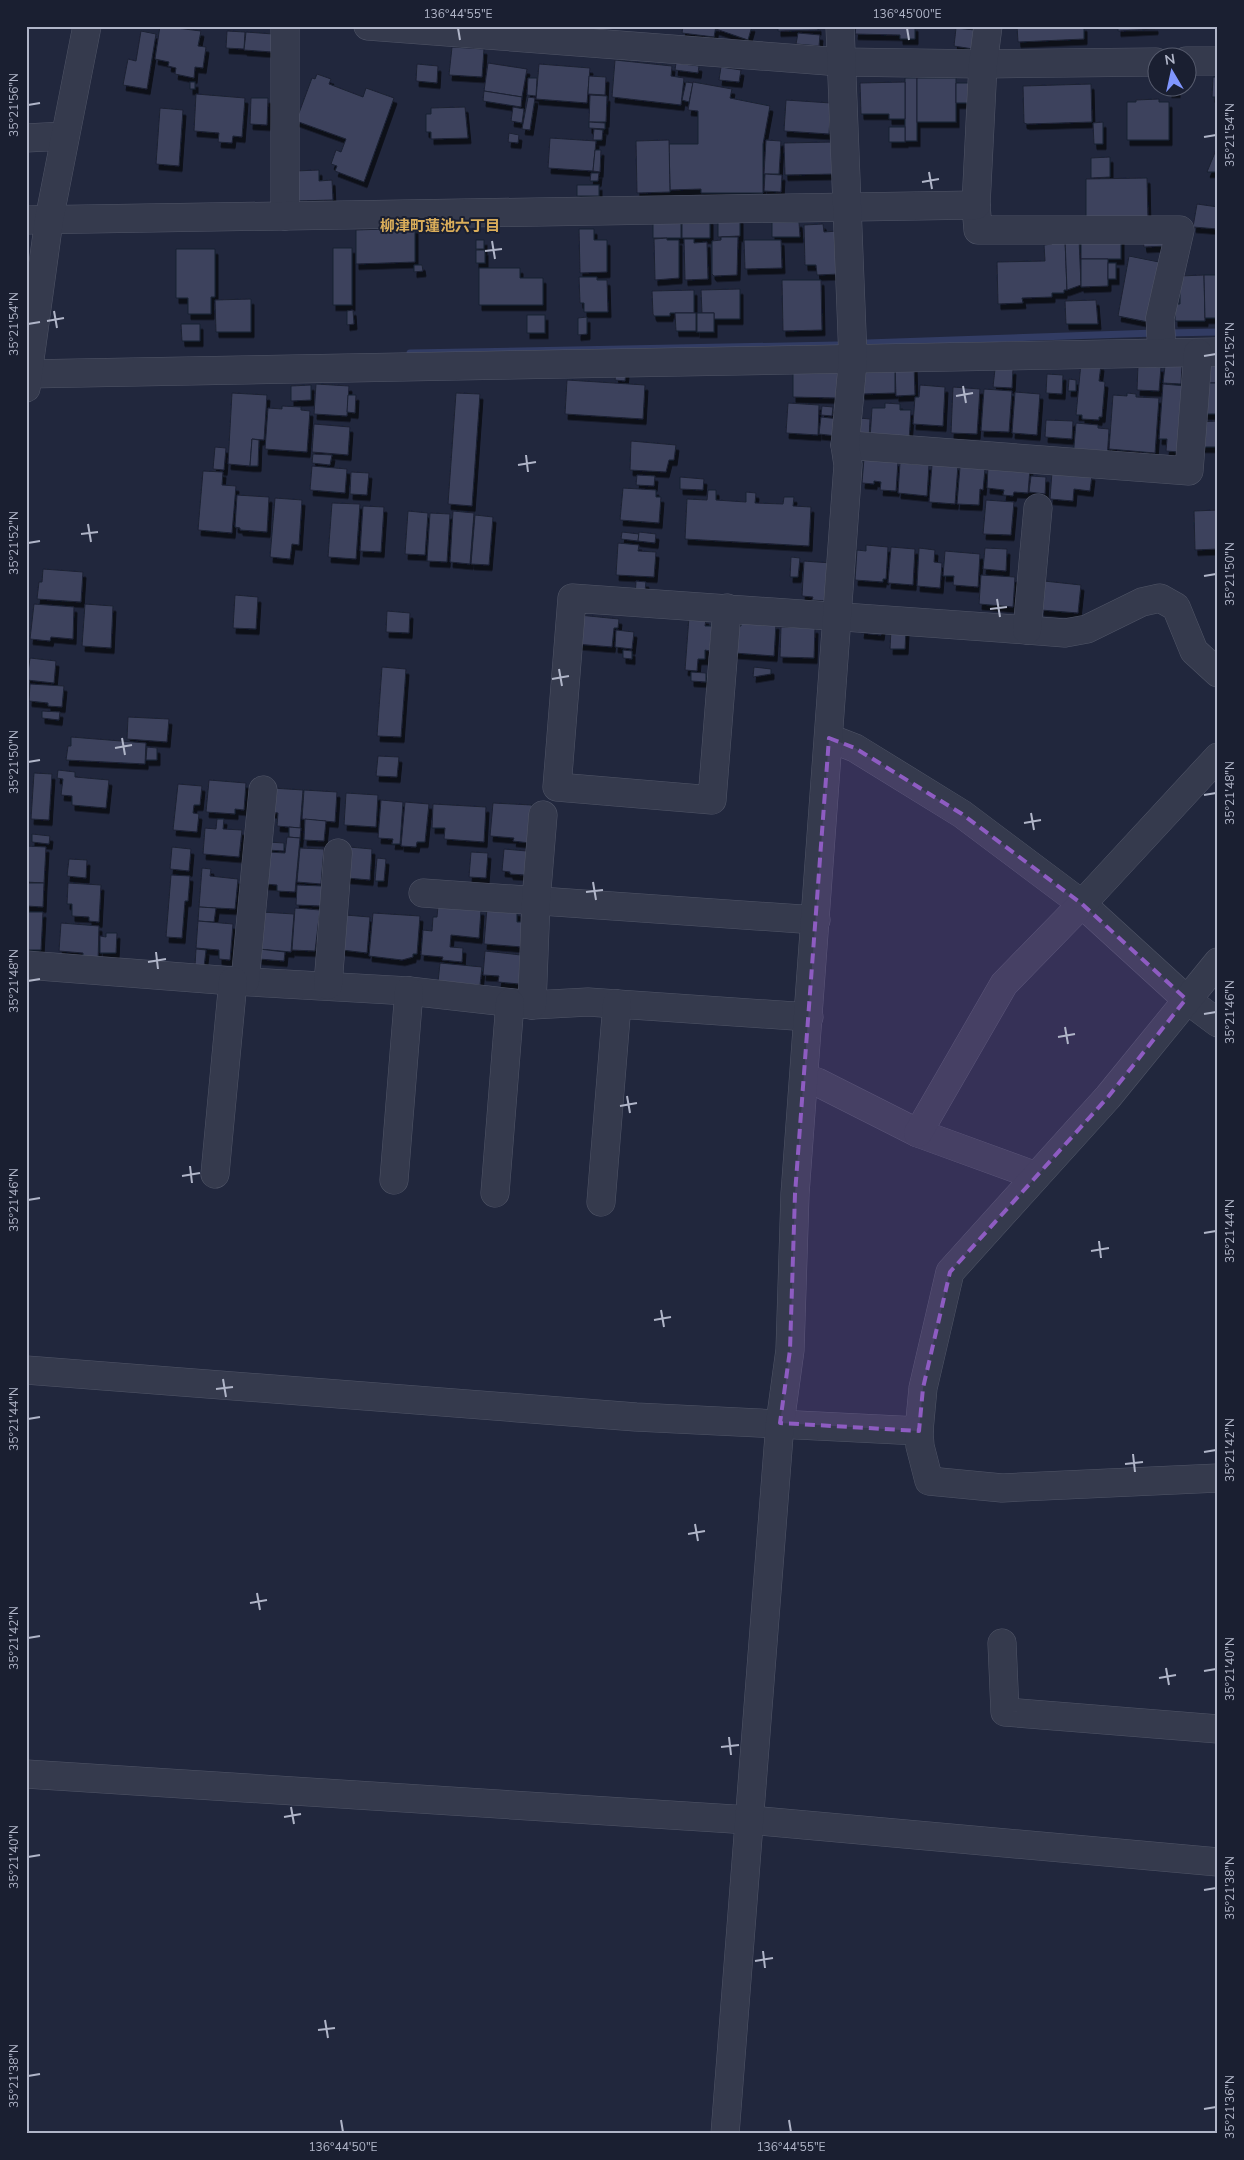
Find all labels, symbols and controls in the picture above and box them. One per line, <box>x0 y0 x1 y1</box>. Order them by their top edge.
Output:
text: 136°44'55"E <box>423 6 493 22</box>
text: 136°45'00"E <box>872 6 942 22</box>
north arrow <box>1146 48 1196 98</box>
text: N <box>1163 49 1177 70</box>
text: 35°21'56"N <box>6 73 22 137</box>
text: 35°21'54"N <box>1222 103 1238 167</box>
district label: 柳津町蓮池六丁目 <box>380 216 500 236</box>
text: 35°21'54"N <box>6 292 22 356</box>
text: 35°21'52"N <box>1222 322 1238 386</box>
text: 35°21'52"N <box>6 511 22 575</box>
text: 35°21'50"N <box>1222 542 1238 606</box>
text: 35°21'50"N <box>6 730 22 794</box>
text: 35°21'48"N <box>1222 761 1238 825</box>
text: 35°21'48"N <box>6 949 22 1013</box>
text: 35°21'46"N <box>1222 980 1238 1044</box>
text: 35°21'46"N <box>6 1168 22 1232</box>
text: 35°21'44"N <box>1222 1199 1238 1263</box>
text: 35°21'44"N <box>6 1387 22 1451</box>
text: 35°21'42"N <box>1222 1418 1238 1482</box>
text: 35°21'42"N <box>6 1606 22 1670</box>
text: 35°21'40"N <box>1222 1637 1238 1701</box>
text: 35°21'40"N <box>6 1825 22 1889</box>
text: 35°21'38"N <box>1222 1856 1238 1920</box>
text: 35°21'38"N <box>6 2044 22 2108</box>
text: 35°21'36"N <box>1222 2075 1238 2139</box>
text: 136°44'50"E <box>308 2139 378 2155</box>
text: 136°44'55"E <box>756 2139 826 2155</box>

